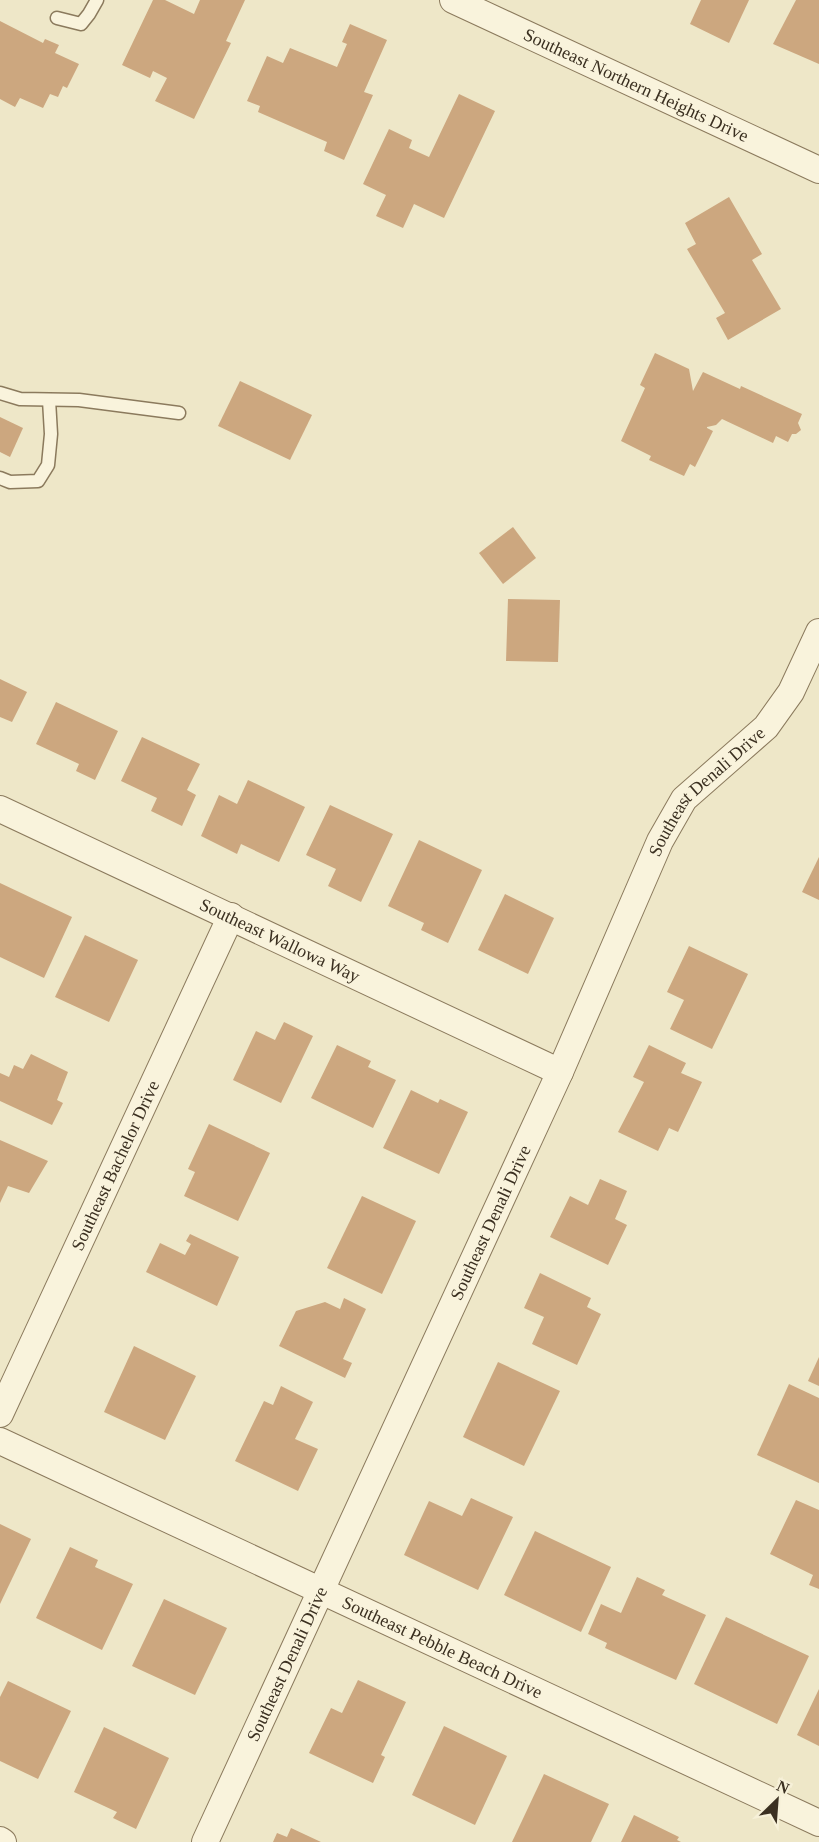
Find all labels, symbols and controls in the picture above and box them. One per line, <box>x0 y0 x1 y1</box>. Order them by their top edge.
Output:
street label: Southeast Northern Heights Drive <box>521 24 752 146</box>
street label: Southeast Denali Drive <box>645 723 769 859</box>
street label: Southeast Wallowa Way <box>196 894 363 987</box>
street label: Southeast Bachelor Drive <box>67 1077 163 1254</box>
street label: Southeast Denali Drive <box>446 1142 535 1303</box>
street label: Southeast Denali Drive <box>243 1583 331 1745</box>
street label: Southeast Pebble Beach Drive <box>339 1592 546 1703</box>
north arrow <box>747 1770 807 1830</box>
text: N <box>774 1777 792 1797</box>

